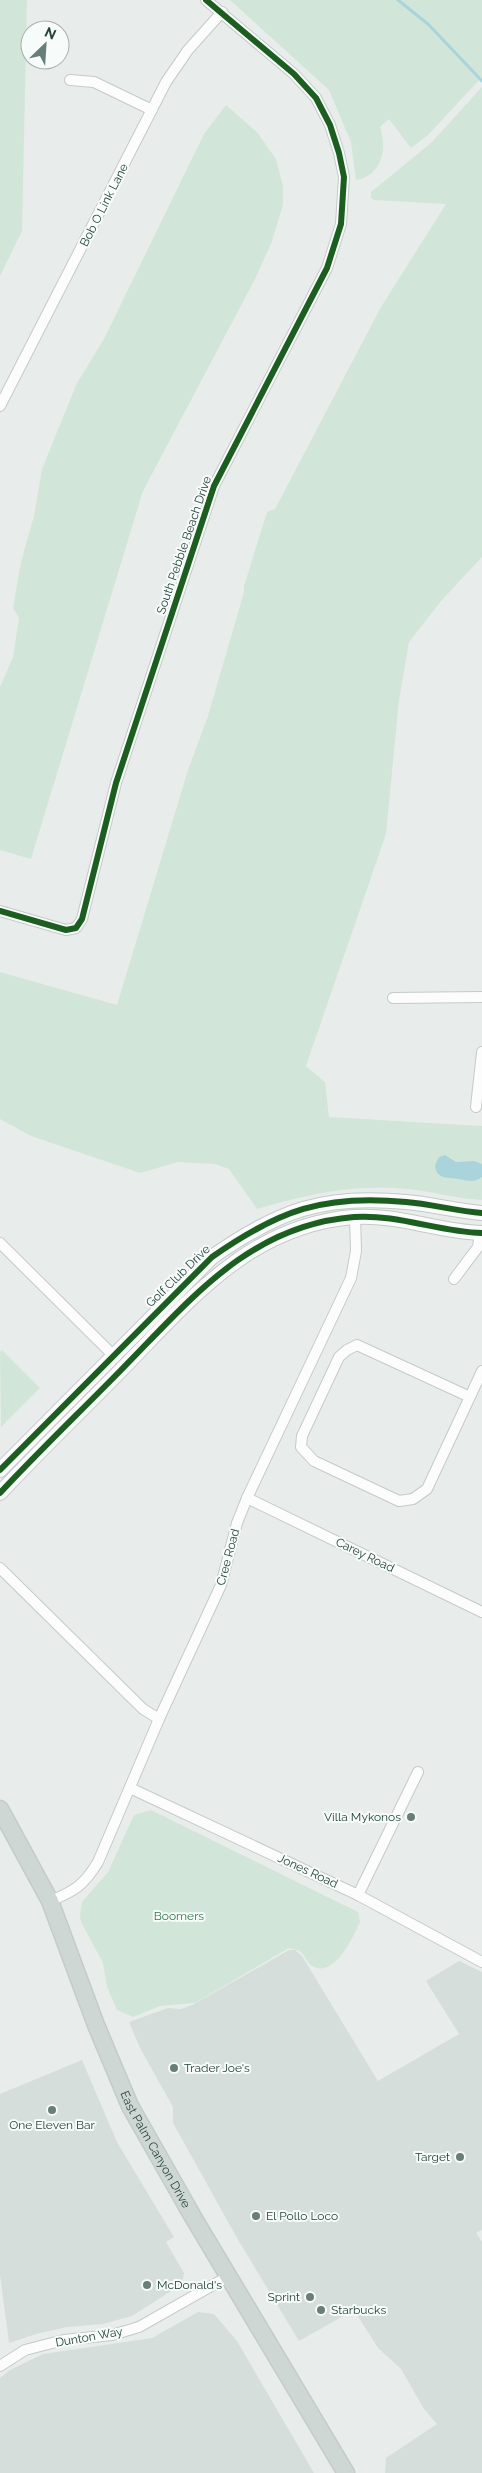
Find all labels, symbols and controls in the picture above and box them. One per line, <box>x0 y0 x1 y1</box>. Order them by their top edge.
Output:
north arrow <box>20 20 70 70</box>
text: N <box>42 24 59 43</box>
street label: Bob O Link Lane <box>77 161 131 249</box>
street label: South Pebble Beach Drive <box>154 474 214 616</box>
street label: Golf Club Drive <box>143 1242 213 1310</box>
street label: Cree Road <box>214 1527 242 1587</box>
street label: Carey Road <box>333 1535 397 1575</box>
place label: Villa Mykonos <box>324 1810 401 1824</box>
marker: Villa Mykonos <box>405 1811 417 1823</box>
street label: Jones Road <box>276 1851 340 1891</box>
park label: Boomers <box>154 1909 204 1923</box>
place label: Trader Joe's <box>184 2061 250 2075</box>
marker: Trader Joe's <box>168 2062 180 2074</box>
street label: East Palm Canyon Drive <box>117 2089 193 2210</box>
marker: One Eleven Bar <box>46 2104 58 2116</box>
place label: One Eleven Bar <box>9 2118 96 2132</box>
place label: Target <box>415 2150 450 2164</box>
marker: Target <box>454 2151 466 2163</box>
place label: El Pollo Loco <box>266 2209 338 2223</box>
marker: El Pollo Loco <box>250 2210 262 2222</box>
place label: McDonald's <box>157 2278 222 2292</box>
marker: McDonald's <box>141 2279 153 2291</box>
place label: Sprint <box>268 2290 300 2304</box>
marker: Sprint <box>304 2291 316 2303</box>
place label: Starbucks <box>331 2303 386 2317</box>
marker: Starbucks <box>315 2304 327 2316</box>
street label: Dunton Way <box>54 2324 124 2350</box>

